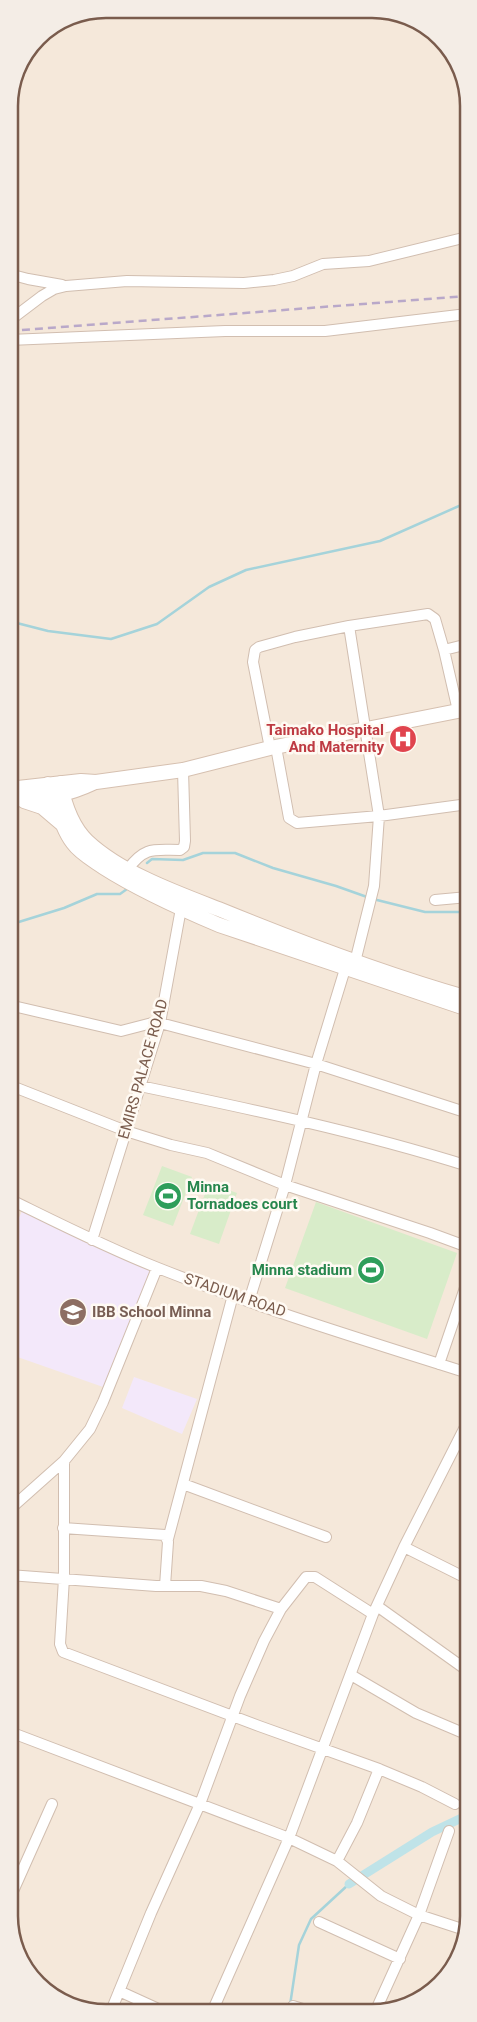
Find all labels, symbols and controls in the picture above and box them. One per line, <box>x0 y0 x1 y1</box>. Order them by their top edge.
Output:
place label: Taimako Hospital And Maternity <box>266 721 384 756</box>
hospital icon: Taimako Hospital And Maternity <box>388 724 418 754</box>
street label: EMIRS PALACE ROAD <box>114 997 172 1141</box>
place label: Minna Tornadoes court <box>187 1178 298 1213</box>
sports icon: Minna Tornadoes court <box>153 1181 183 1211</box>
sports icon: Minna stadium <box>356 1255 386 1285</box>
place label: Minna stadium <box>252 1261 352 1279</box>
street label: STADIUM ROAD <box>182 1269 288 1321</box>
school or university icon: IBB School Minna <box>58 1297 88 1327</box>
place label: IBB School Minna <box>92 1303 211 1321</box>

